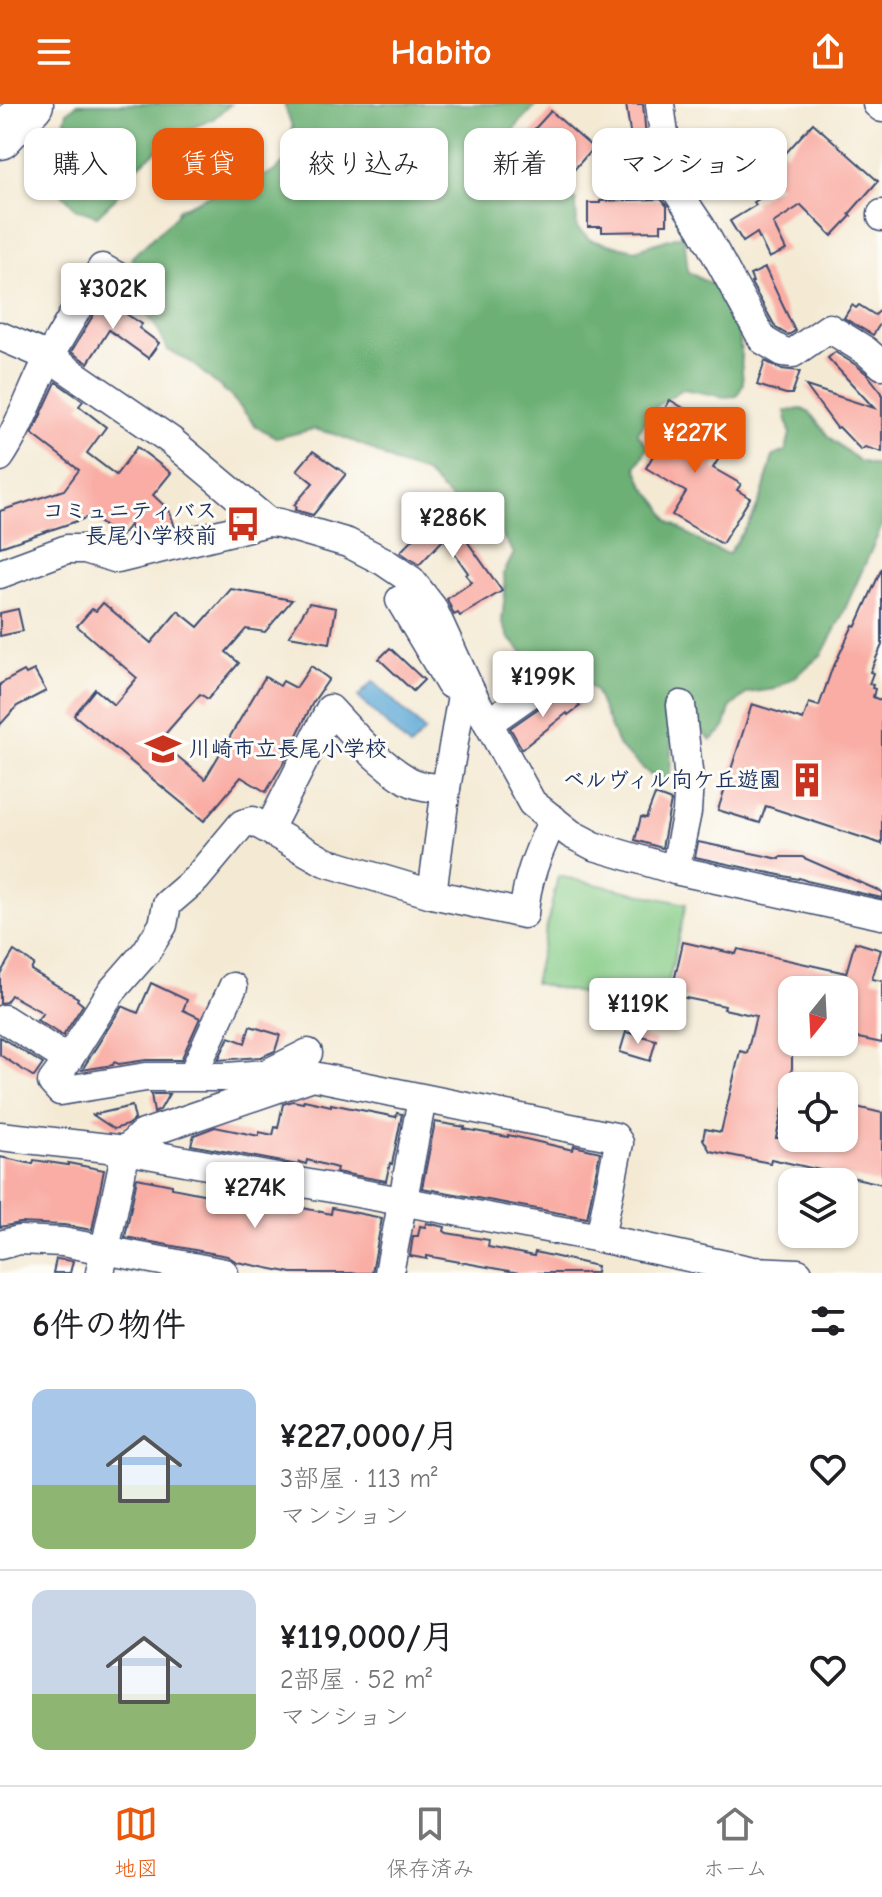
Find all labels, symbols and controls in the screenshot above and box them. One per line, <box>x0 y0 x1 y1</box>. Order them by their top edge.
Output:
icon: menu <box>32 30 76 74</box>
icon: share <box>806 30 850 74</box>
text: Habito <box>390 32 492 73</box>
chip: 購入 <box>24 128 136 200</box>
chip: 賃貸 <box>152 128 264 200</box>
chip: 絞り込み <box>280 128 448 200</box>
chip: 新着 <box>464 128 576 200</box>
chip: マンション <box>592 128 787 200</box>
pin: ¥302K <box>57 263 169 331</box>
text: ¥302K <box>79 274 147 304</box>
pin: ¥227K <box>639 407 751 475</box>
text: ¥227K <box>663 418 727 448</box>
pin: ¥286K <box>397 492 509 560</box>
place label: コミュニティバス 長尾小学校前 <box>42 498 217 549</box>
text: ¥286K <box>419 503 487 533</box>
bus stop icon: コミュニティバス 長尾小学校前 <box>224 505 262 543</box>
pin: ¥199K <box>487 651 599 719</box>
text: ¥199K <box>511 662 575 692</box>
school or university icon: 川崎市立長尾小学校 <box>144 730 182 768</box>
place label: 川崎市立長尾小学校 <box>189 736 387 762</box>
building icon: ベルヴィル向ケ丘遊園 <box>788 761 826 799</box>
place label: ベルヴィル向ケ丘遊園 <box>563 767 781 793</box>
north arrow <box>778 976 858 1056</box>
map controls <box>778 976 858 1248</box>
pin: ¥119K <box>582 978 694 1046</box>
text: ¥119K <box>607 989 669 1019</box>
button: locate <box>778 1072 858 1152</box>
pin: ¥274K <box>199 1162 311 1230</box>
button: layers <box>778 1168 858 1248</box>
text: ¥274K <box>224 1173 286 1203</box>
icon: filters <box>806 1299 850 1343</box>
text: 6件の物件 <box>32 1305 186 1345</box>
text: ¥227,000/月 <box>280 1416 459 1456</box>
icon: home <box>96 1421 192 1517</box>
icon: heart <box>806 1447 850 1491</box>
text: 3部屋 · 113 m² <box>280 1464 438 1494</box>
text: マンション <box>280 1501 409 1531</box>
text: ¥119,000/月 <box>280 1617 455 1657</box>
icon: home <box>96 1622 192 1718</box>
icon: heart <box>806 1648 850 1692</box>
text: 2部屋 · 52 m² <box>280 1665 432 1695</box>
text: マンション <box>280 1702 409 1732</box>
tab: 地図 <box>114 1802 158 1882</box>
tab: 保存済み <box>386 1802 474 1882</box>
tab: ホーム <box>703 1802 768 1882</box>

